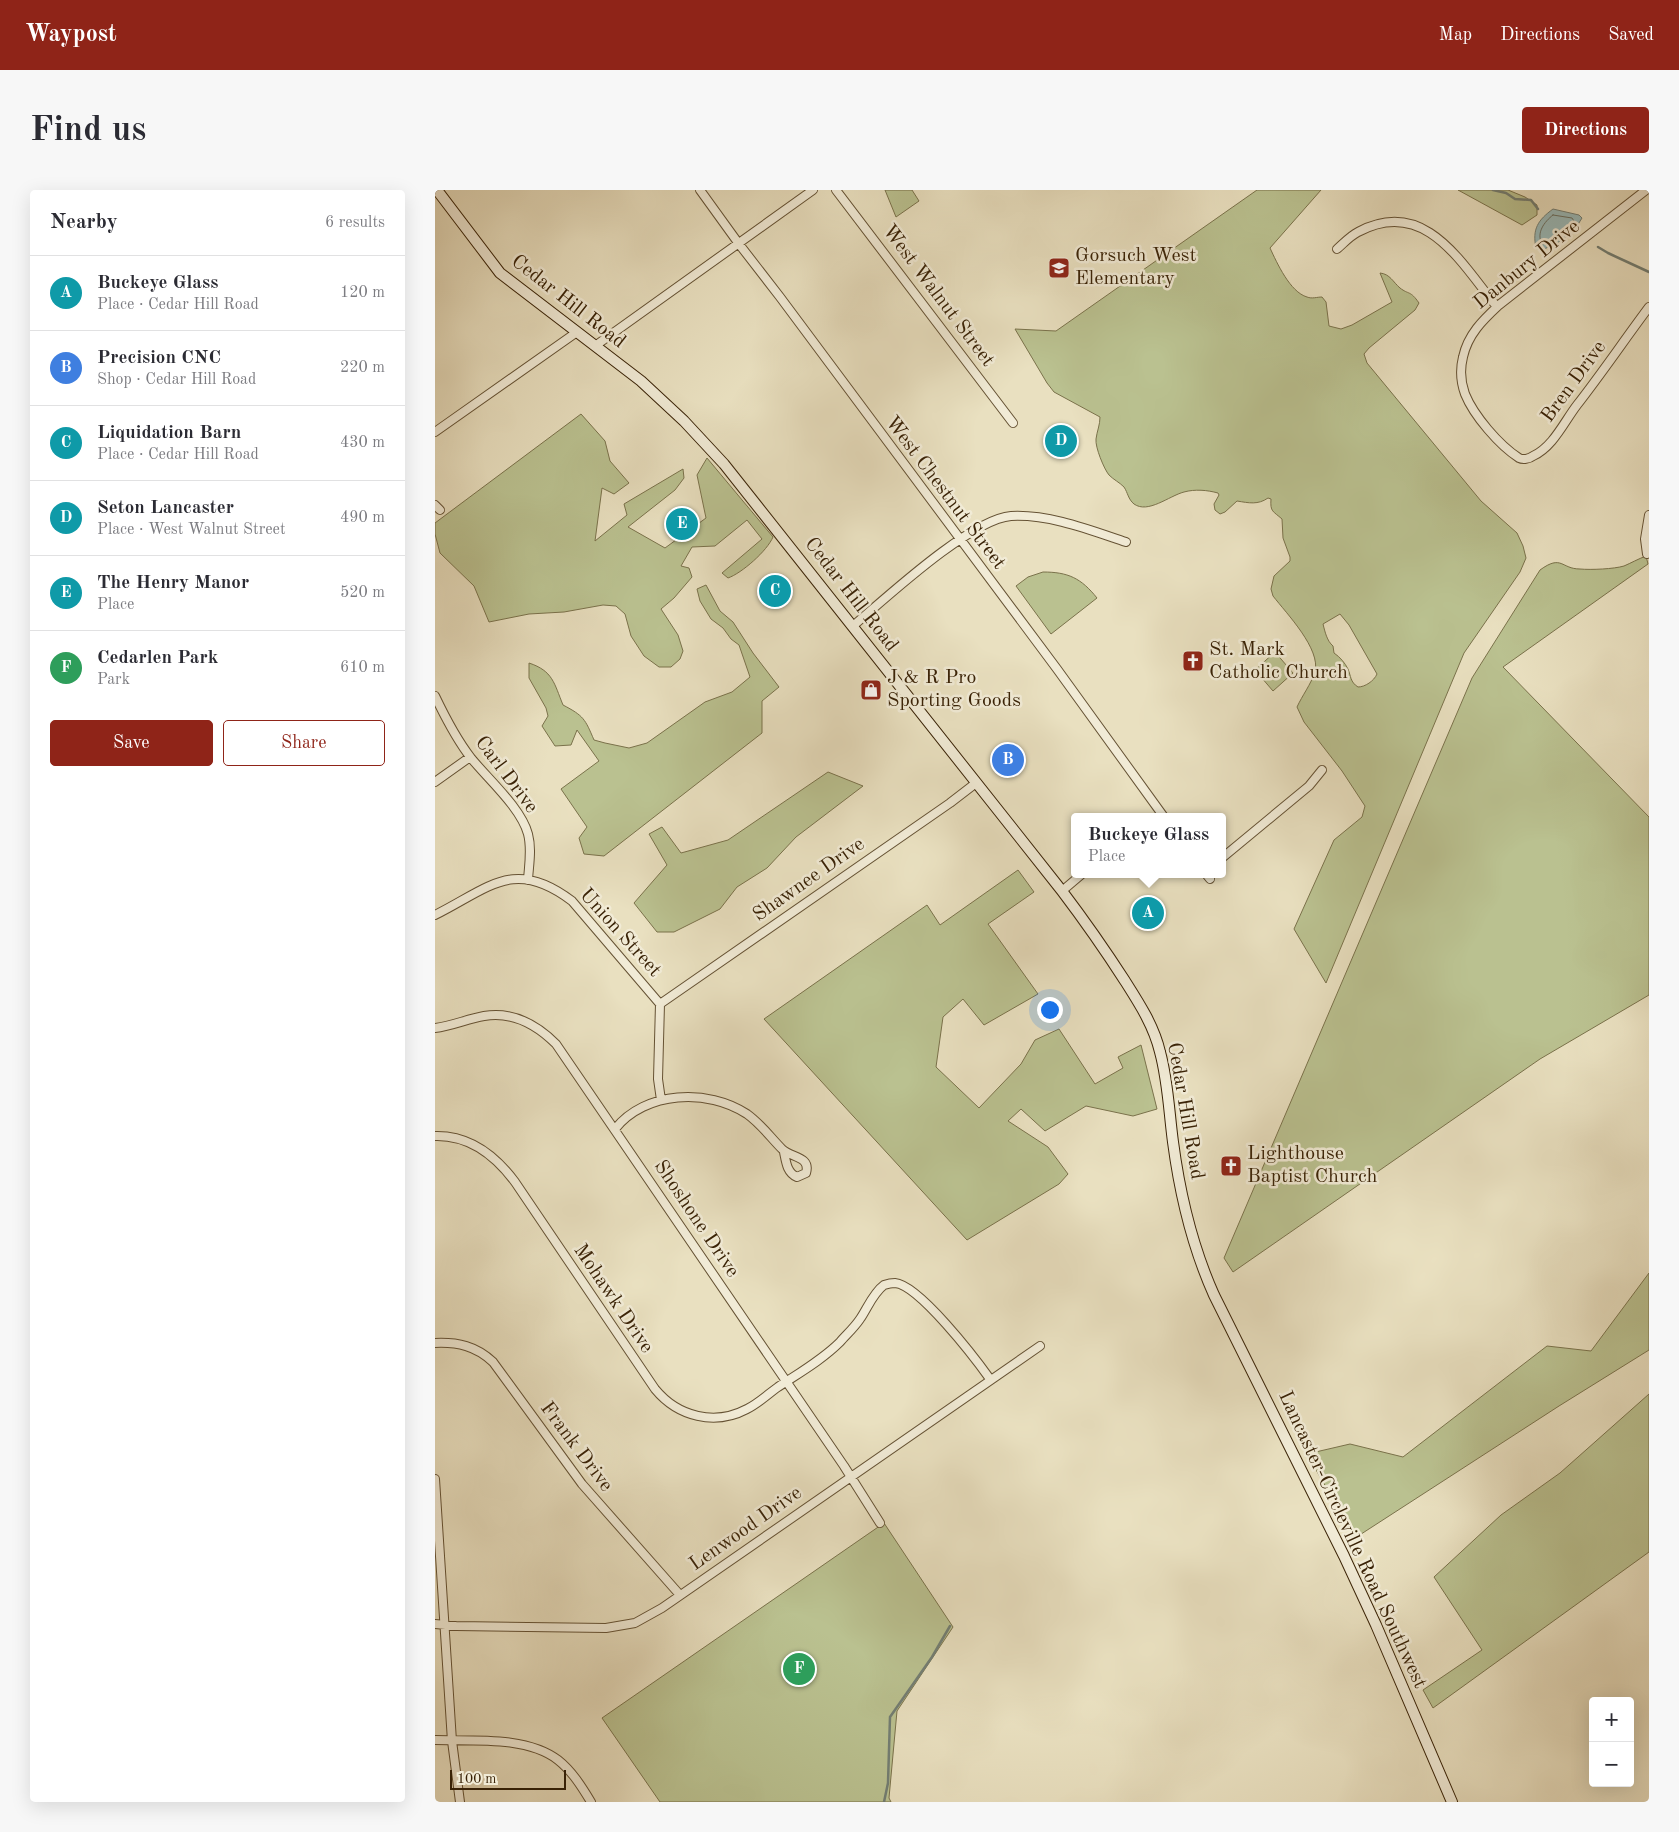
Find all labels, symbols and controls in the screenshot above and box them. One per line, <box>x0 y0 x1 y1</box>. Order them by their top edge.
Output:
text: Waypost <box>25 23 117 47</box>
text: Map <box>1439 26 1472 44</box>
text: Directions <box>1500 26 1580 44</box>
text: Saved <box>1608 26 1654 44</box>
button: Directions <box>1522 107 1649 153</box>
text: Find us <box>30 113 146 148</box>
text: Nearby <box>50 212 118 233</box>
text: 6 results <box>325 215 385 231</box>
street label: Danbury Drive <box>1470 216 1584 314</box>
street label: West Walnut Street <box>878 221 998 371</box>
place label: Gorsuch West Elementary <box>1075 246 1196 289</box>
street label: Cedar Hill Road <box>507 251 629 353</box>
school or university icon: Gorsuch West Elementary <box>1047 256 1071 280</box>
text: Buckeye Glass <box>97 274 218 293</box>
text: A <box>60 285 72 301</box>
text: 120 m <box>340 285 385 301</box>
text: Place · Cedar Hill Road <box>97 297 259 313</box>
street label: Bren Drive <box>1538 337 1610 427</box>
text: Precision CNC <box>97 349 221 368</box>
text: B <box>60 360 72 376</box>
text: 220 m <box>340 360 385 376</box>
text: Shop · Cedar Hill Road <box>97 372 256 388</box>
street label: West Chestnut Street <box>881 413 1009 573</box>
pin: D <box>1045 422 1077 460</box>
text: Liquidation Barn <box>97 424 241 443</box>
text: C <box>61 435 71 451</box>
text: 430 m <box>340 435 385 451</box>
text: Place · Cedar Hill Road <box>97 447 259 463</box>
text: Seton Lancaster <box>97 499 234 518</box>
pin: E <box>666 505 698 543</box>
text: D <box>60 510 72 526</box>
text: 490 m <box>340 510 385 526</box>
text: Place · West Walnut Street <box>97 522 286 538</box>
street label: Cedar Hill Road <box>800 534 902 656</box>
pin: C <box>759 572 791 610</box>
text: The Henry Manor <box>97 574 249 593</box>
text: E <box>60 585 72 601</box>
text: 520 m <box>340 585 385 601</box>
text: Place <box>97 597 134 613</box>
place label: St. Mark Catholic Church <box>1209 640 1348 683</box>
text: Cedarlen Park <box>97 649 218 668</box>
church icon: St. Mark Catholic Church <box>1181 649 1205 673</box>
text: F <box>61 660 71 676</box>
text: 610 m <box>340 660 385 676</box>
place label: J & R Pro Sporting Goods <box>887 668 1021 711</box>
text: Park <box>97 672 130 688</box>
shop icon: J & R Pro Sporting Goods <box>859 678 883 702</box>
button: Save <box>50 720 213 766</box>
button: Share <box>223 720 385 766</box>
street label: Carl Drive <box>471 733 541 817</box>
pin: B <box>992 741 1024 779</box>
popup <box>1071 813 1226 878</box>
text: Buckeye Glass <box>1088 826 1209 845</box>
street label: Shawnee Drive <box>750 834 868 926</box>
text: Place <box>1088 849 1125 865</box>
street label: Union Street <box>575 885 665 981</box>
pin: A <box>1132 894 1164 932</box>
your location <box>1037 997 1063 1023</box>
street label: Cedar Hill Road <box>1163 1041 1207 1181</box>
place label: Lighthouse Baptist Church <box>1247 1144 1378 1187</box>
church icon: Lighthouse Baptist Church <box>1219 1154 1243 1178</box>
street label: Shoshone Drive <box>650 1157 742 1281</box>
street label: Mohawk Drive <box>569 1241 657 1357</box>
street label: Lancaster-Circleville Road Southwest <box>1274 1388 1430 1692</box>
street label: Frank Drive <box>536 1398 616 1496</box>
street label: Lenwood Drive <box>686 1483 806 1575</box>
pin: F <box>783 1650 815 1688</box>
map controls <box>1589 1697 1634 1787</box>
button: + <box>1589 1697 1634 1742</box>
button: − <box>1589 1742 1634 1787</box>
scale bar <box>450 1767 566 1790</box>
text: 100 m <box>457 1772 496 1786</box>

